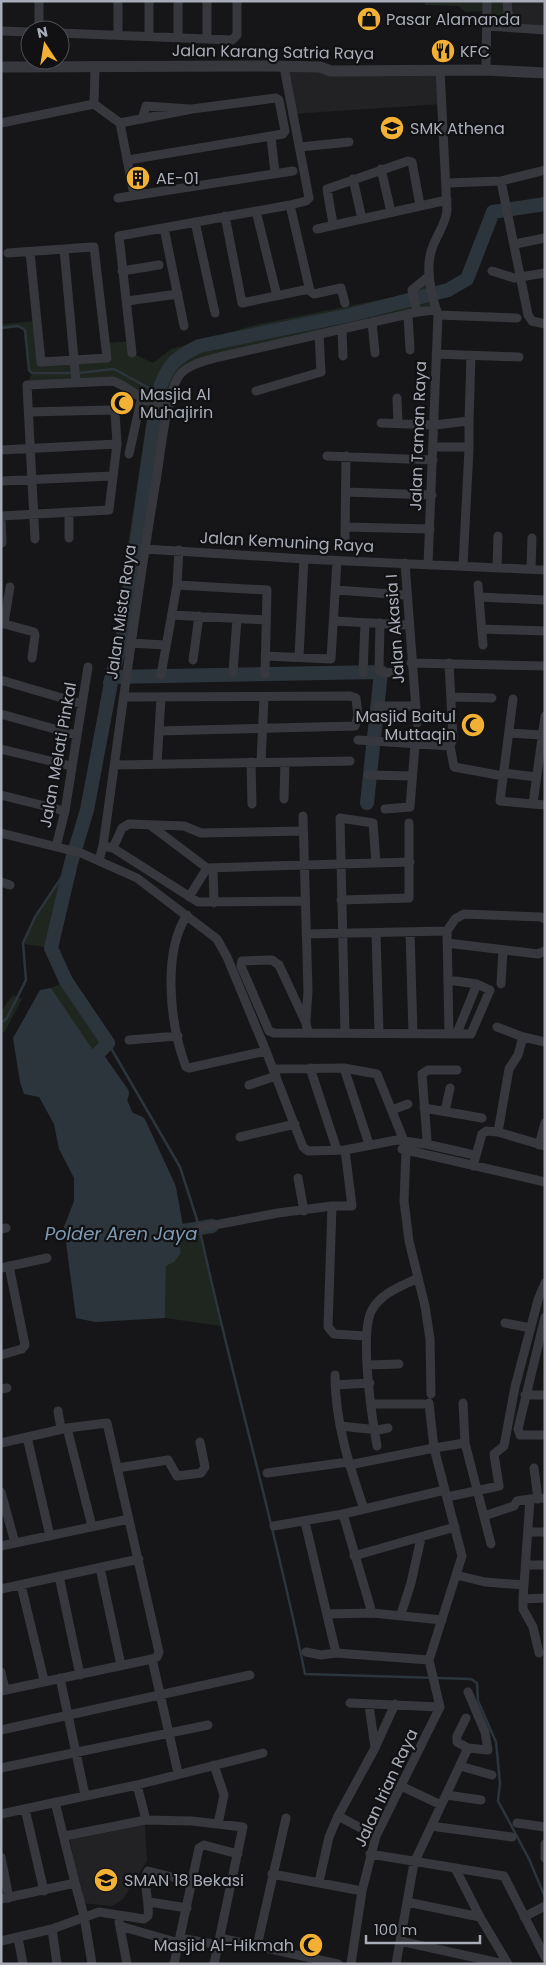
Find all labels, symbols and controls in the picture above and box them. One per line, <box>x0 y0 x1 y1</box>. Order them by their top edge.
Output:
shop icon: Pasar Alamanda <box>356 6 382 32</box>
place label: Pasar Alamanda <box>386 8 520 31</box>
north arrow <box>20 20 70 70</box>
text: N <box>35 21 50 43</box>
restaurant icon: KFC <box>430 38 456 64</box>
street label: Jalan Karang Satria Raya <box>172 39 374 65</box>
place label: KFC <box>460 40 490 63</box>
school or university icon: SMK Athena <box>379 115 405 141</box>
place label: SMK Athena <box>410 117 505 140</box>
building icon: AE-01 <box>125 165 151 191</box>
place label: AE-01 <box>156 167 199 190</box>
street label: Jalan Taman Raya <box>404 361 432 511</box>
place label: Masjid Al Muhajirin <box>140 383 213 424</box>
mosque icon: Masjid Al Muhajirin <box>109 390 135 416</box>
street label: Jalan Kemuning Raya <box>199 526 375 558</box>
street label: Jalan Mista Raya <box>100 543 142 681</box>
street label: Jalan Akasia I <box>380 573 410 685</box>
street label: Jalan Melati Pinkal <box>34 680 82 830</box>
place label: Masjid Baitul Muttaqin <box>356 705 456 746</box>
mosque icon: Masjid Baitul Muttaqin <box>460 712 486 738</box>
water label: Polder Aren Jaya <box>45 1221 197 1246</box>
street label: Jalan Irian Raya <box>349 1725 423 1851</box>
school or university icon: SMAN 18 Bekasi <box>93 1867 119 1893</box>
place label: SMAN 18 Bekasi <box>124 1869 244 1892</box>
scale bar <box>366 1912 480 1944</box>
text: 100 m <box>374 1919 417 1940</box>
mosque icon: Masjid Al-Hikmah <box>298 1932 324 1958</box>
place label: Masjid Al-Hikmah <box>154 1934 294 1957</box>

